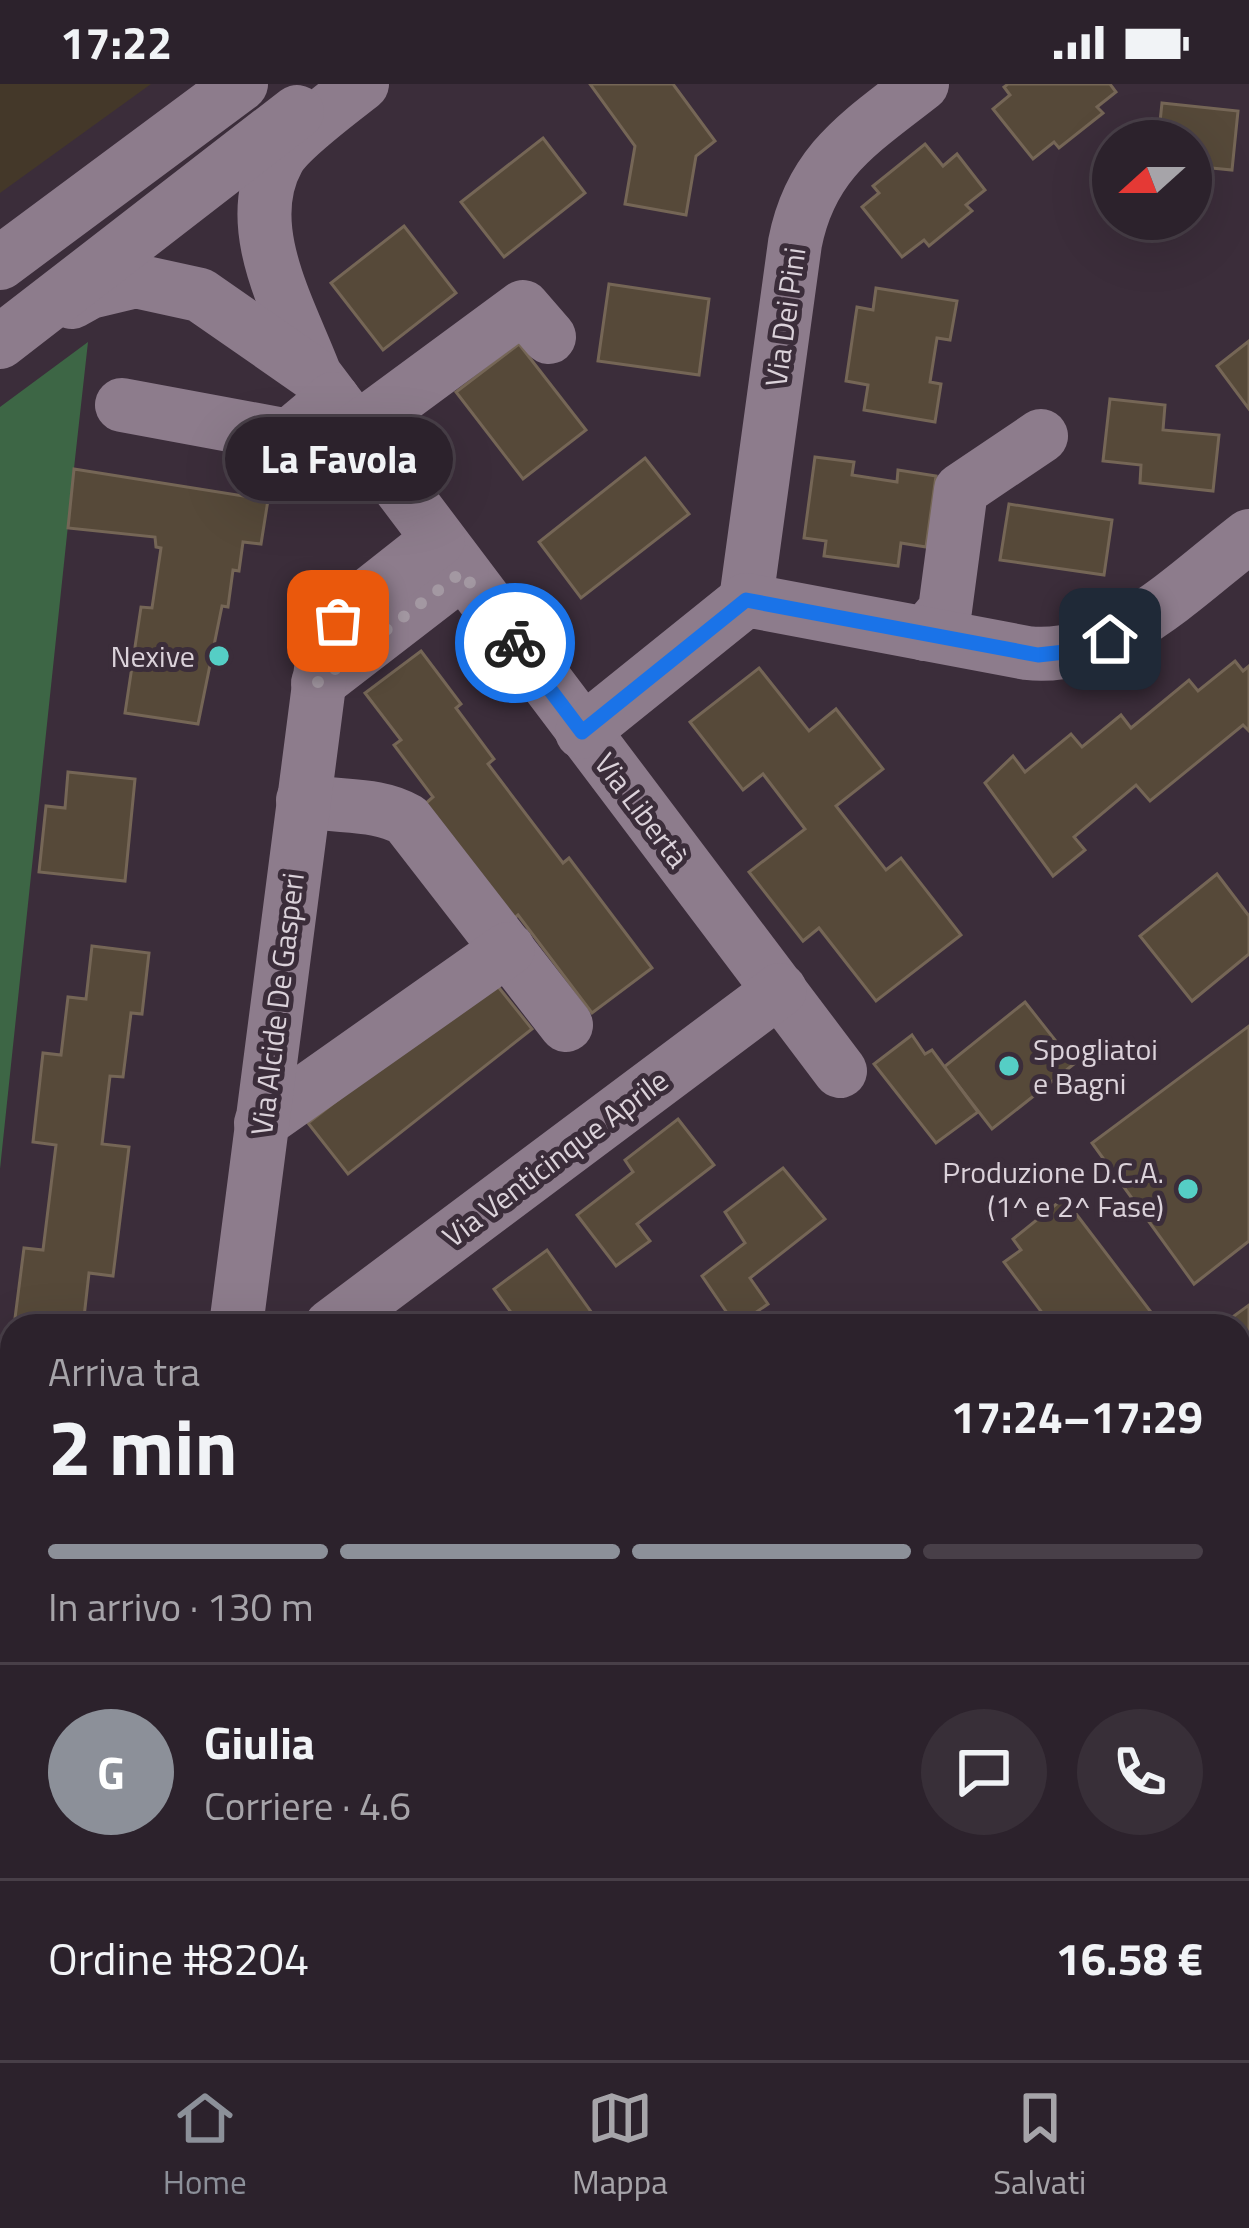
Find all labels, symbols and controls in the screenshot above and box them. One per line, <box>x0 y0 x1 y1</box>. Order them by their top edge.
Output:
text: 17:22 <box>60 8 172 76</box>
north arrow <box>1092 120 1212 240</box>
map controls <box>1092 120 1212 240</box>
street label: Via Dei Pini <box>752 244 818 390</box>
callout: La Favola <box>224 417 452 501</box>
text: La Favola <box>260 429 418 488</box>
pin <box>287 570 389 672</box>
courier <box>455 583 575 703</box>
icon: bag <box>305 588 371 654</box>
pin <box>1059 588 1161 690</box>
icon: home <box>1077 606 1143 672</box>
icon: bike <box>482 610 548 676</box>
place label: Nexive <box>110 633 195 679</box>
marker: Nexive <box>206 643 232 669</box>
street label: Via Libertà <box>583 743 701 877</box>
street label: Via Alcide De Gasperi <box>238 870 316 1138</box>
place label: Spogliatoi e Bagni <box>1033 1026 1158 1106</box>
marker: Spogliatoi e Bagni <box>996 1053 1022 1079</box>
street label: Via Venticinque Aprile <box>432 1058 678 1258</box>
place label: Produzione D.C.A. (1^ e 2^ Fase) <box>942 1149 1164 1229</box>
marker: Produzione D.C.A. (1^ e 2^ Fase) <box>1175 1176 1201 1202</box>
text: Arriva tra <box>48 1342 200 1401</box>
text: 17:24–17:29 <box>951 1382 1203 1450</box>
text: 2 min <box>48 1387 238 1505</box>
text: In arrivo · 130 m <box>48 1577 314 1636</box>
text: Giulia <box>204 1708 315 1776</box>
button: chat <box>921 1709 1047 1835</box>
button: phone <box>1077 1709 1203 1835</box>
text: G <box>97 1738 125 1806</box>
text: Corriere · 4.6 <box>204 1776 411 1835</box>
text: Ordine #8204 <box>48 1924 309 1992</box>
text: 16.58 € <box>1056 1924 1203 1992</box>
tab: Home <box>163 2085 247 2207</box>
tab: Mappa <box>572 2085 668 2207</box>
tab: Salvati <box>993 2085 1086 2207</box>

